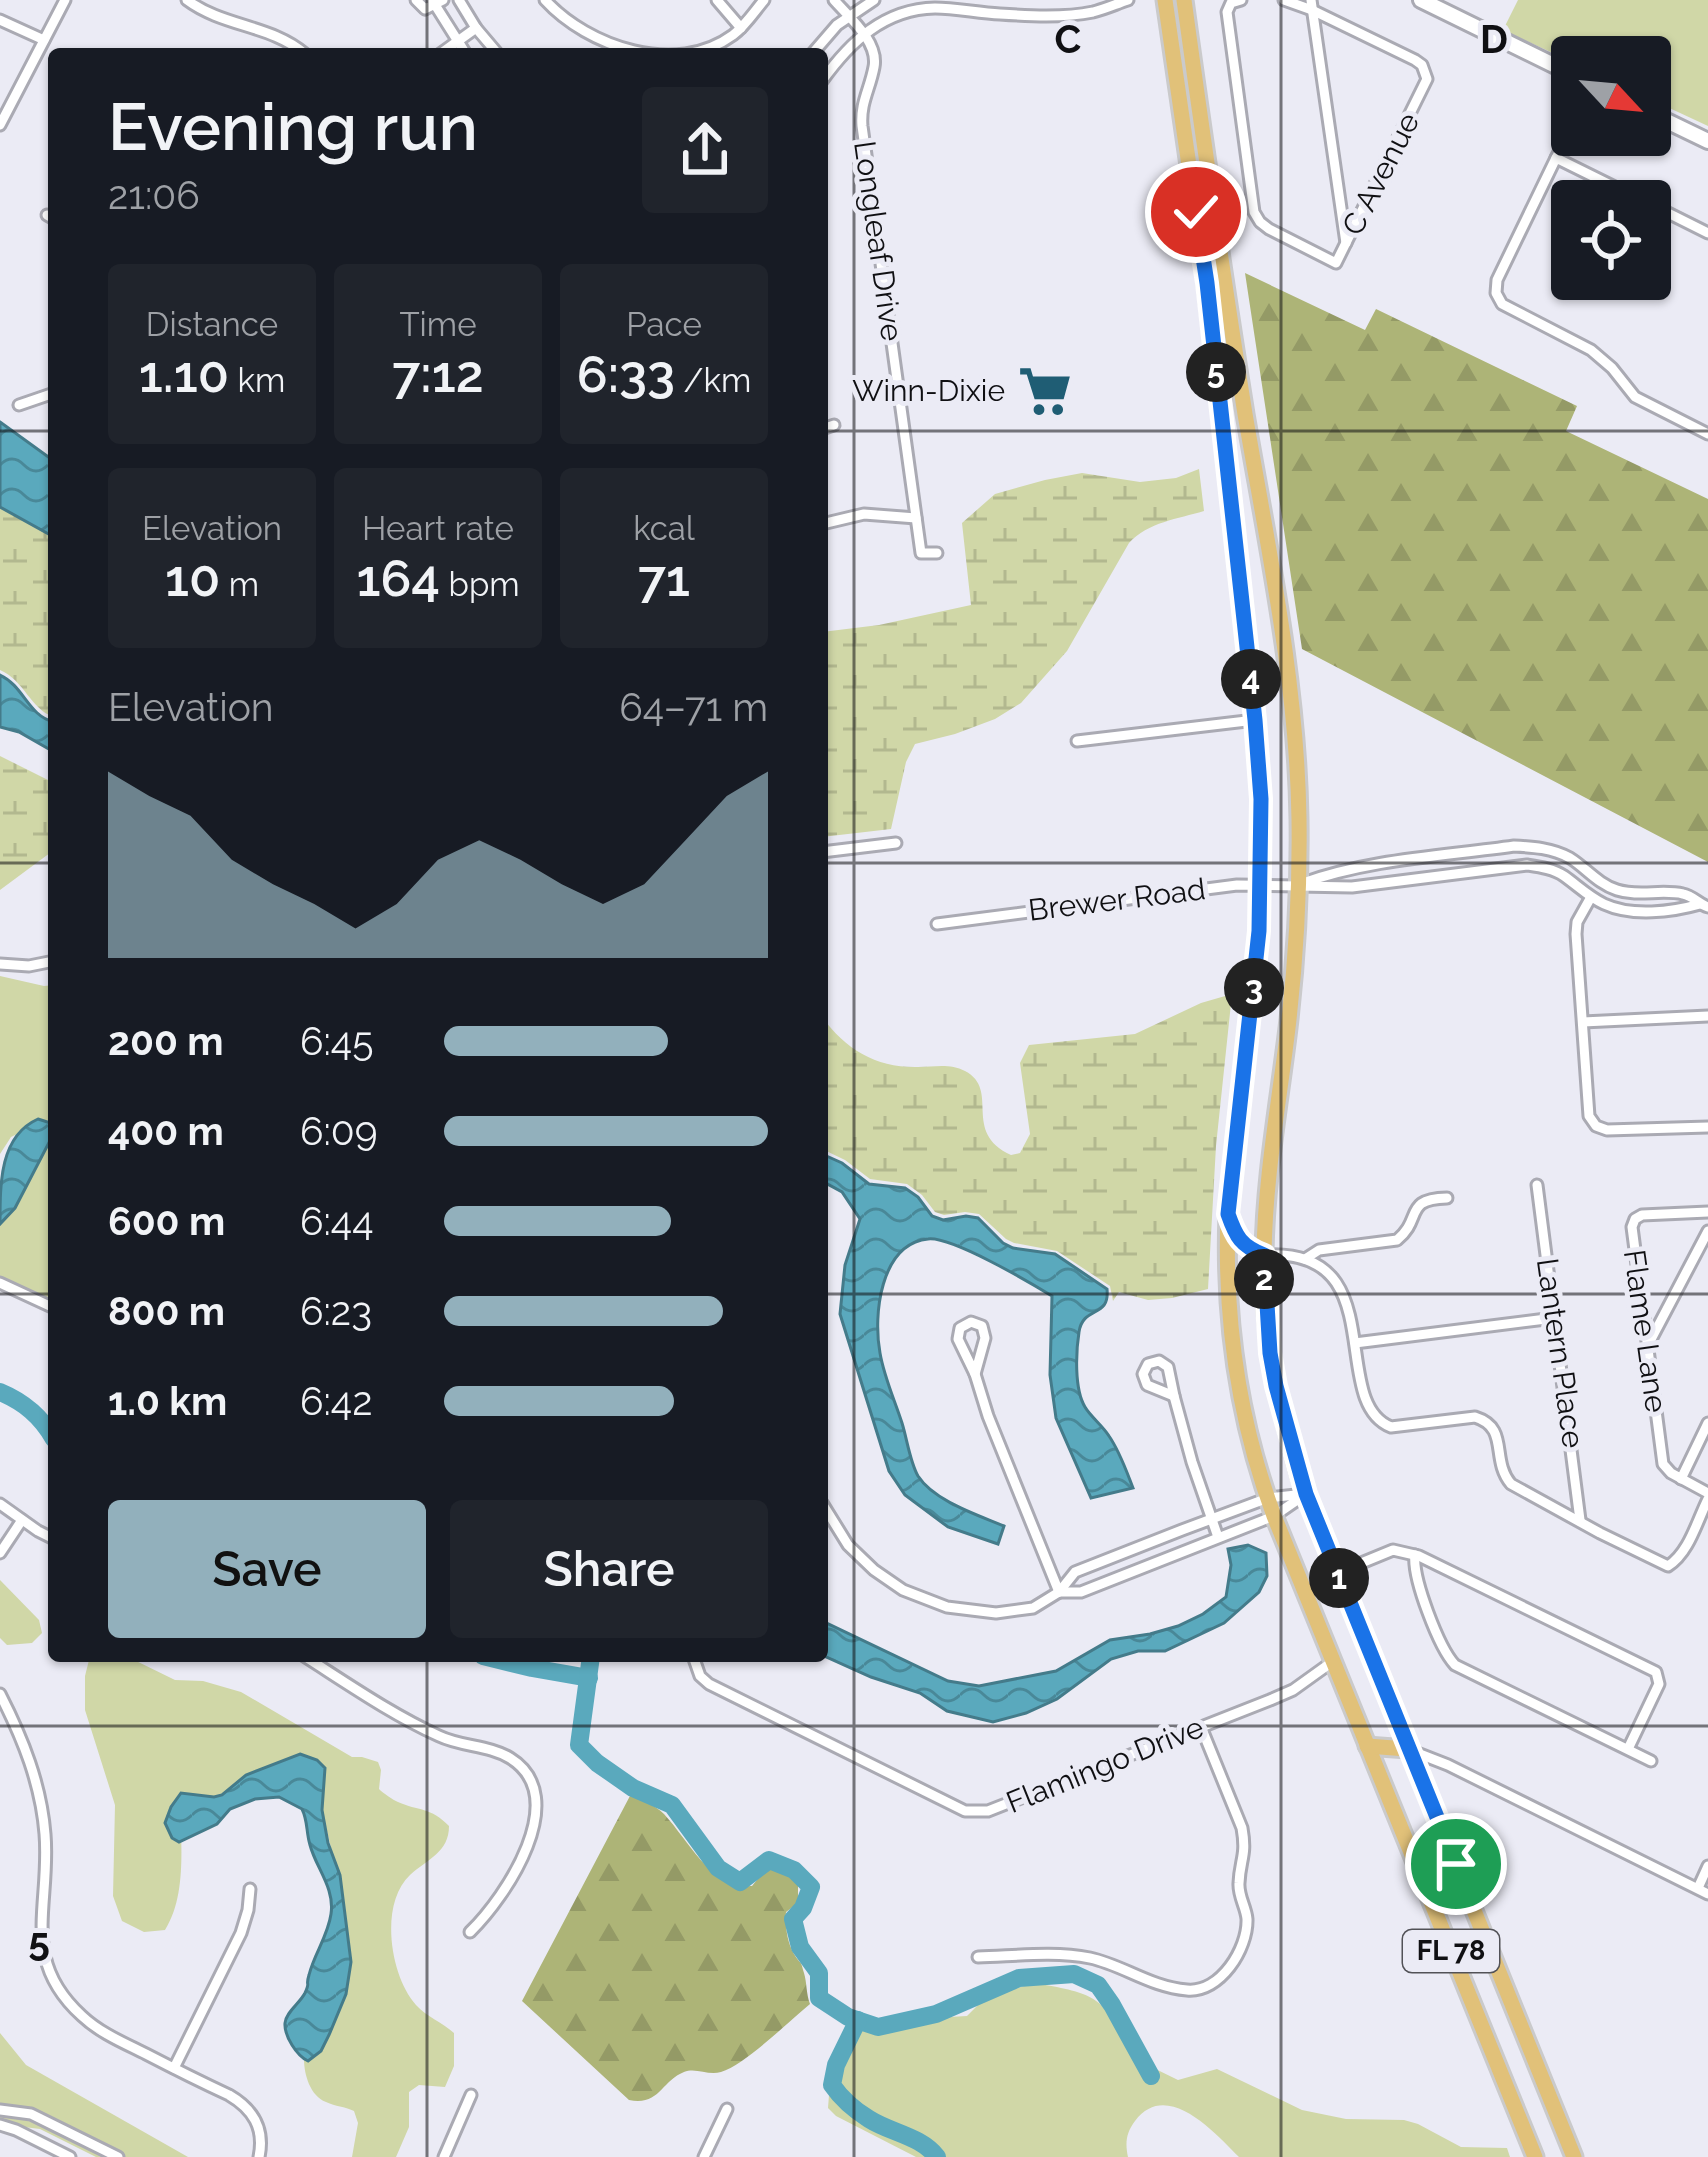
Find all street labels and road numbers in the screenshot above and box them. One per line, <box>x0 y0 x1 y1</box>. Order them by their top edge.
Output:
street label: C Avenue <box>1335 107 1426 241</box>
street label: Longleaf Drive <box>847 139 910 343</box>
street label: Brewer Road <box>1026 871 1207 928</box>
street label: Flame Lane <box>1617 1247 1674 1415</box>
street label: Lantern Place <box>1530 1256 1591 1450</box>
street label: Flamingo Drive <box>1001 1709 1208 1820</box>
road number: FL 78 <box>1403 1930 1499 1972</box>

